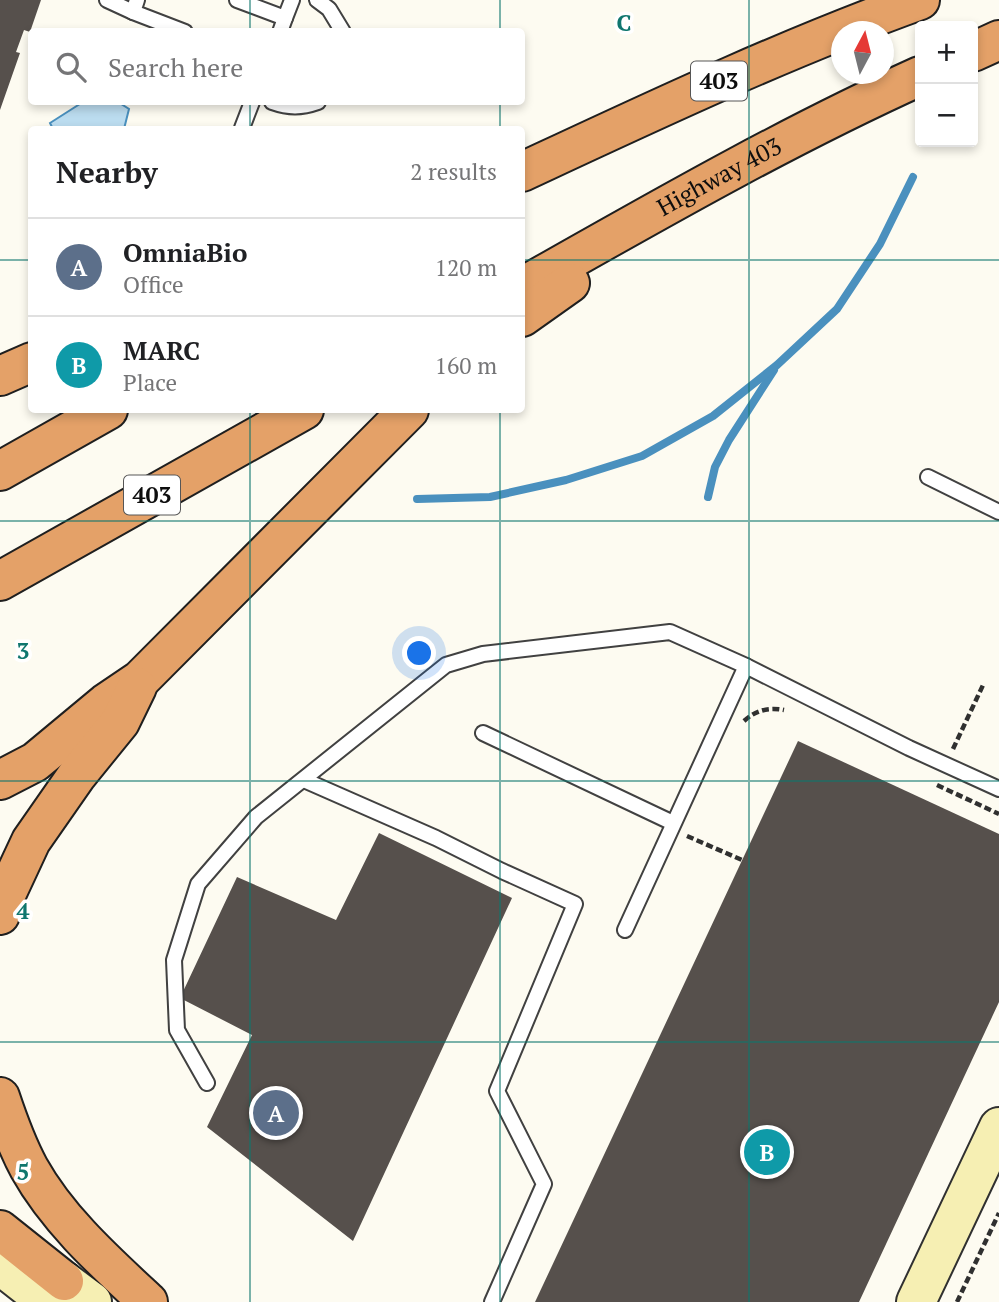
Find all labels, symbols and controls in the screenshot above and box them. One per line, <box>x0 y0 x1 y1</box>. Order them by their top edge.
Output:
text: C <box>617 7 632 38</box>
north arrow <box>831 21 894 84</box>
map controls <box>915 21 978 147</box>
button: + <box>915 21 978 84</box>
search box <box>28 28 525 105</box>
icon: search <box>52 48 90 86</box>
text: Search here <box>108 50 243 84</box>
road number: 403 <box>691 61 747 100</box>
button: − <box>915 84 978 147</box>
street label: Highway 403 <box>651 129 787 223</box>
text: Nearby <box>56 152 158 192</box>
text: 2 results <box>410 156 497 187</box>
text: OmniaBio <box>123 235 247 269</box>
text: A <box>71 252 87 283</box>
text: 120 m <box>435 252 497 283</box>
text: Office <box>123 269 184 300</box>
text: MARC <box>123 333 200 367</box>
text: B <box>72 350 86 381</box>
text: 160 m <box>435 350 497 381</box>
text: Place <box>123 367 177 398</box>
road number: 403 <box>124 475 180 514</box>
text: 3 <box>17 635 30 666</box>
your location <box>402 636 436 670</box>
text: 4 <box>17 895 30 926</box>
pin: A <box>253 1087 299 1139</box>
pin: B <box>744 1126 790 1178</box>
text: 5 <box>17 1156 30 1187</box>

